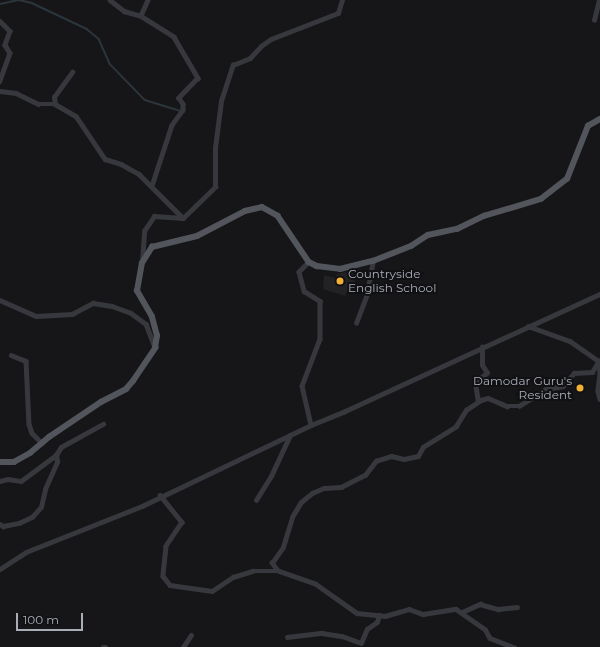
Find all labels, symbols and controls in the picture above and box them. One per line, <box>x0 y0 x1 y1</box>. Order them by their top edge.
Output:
place label: Countryside English School <box>348 267 436 295</box>
marker: Countryside English School <box>335 276 345 286</box>
place label: Damodar Guru's Resident <box>473 374 572 402</box>
marker: Damodar Guru's Resident <box>575 383 585 393</box>
scale bar <box>18 605 85 631</box>
text: 100 m <box>23 612 59 627</box>

